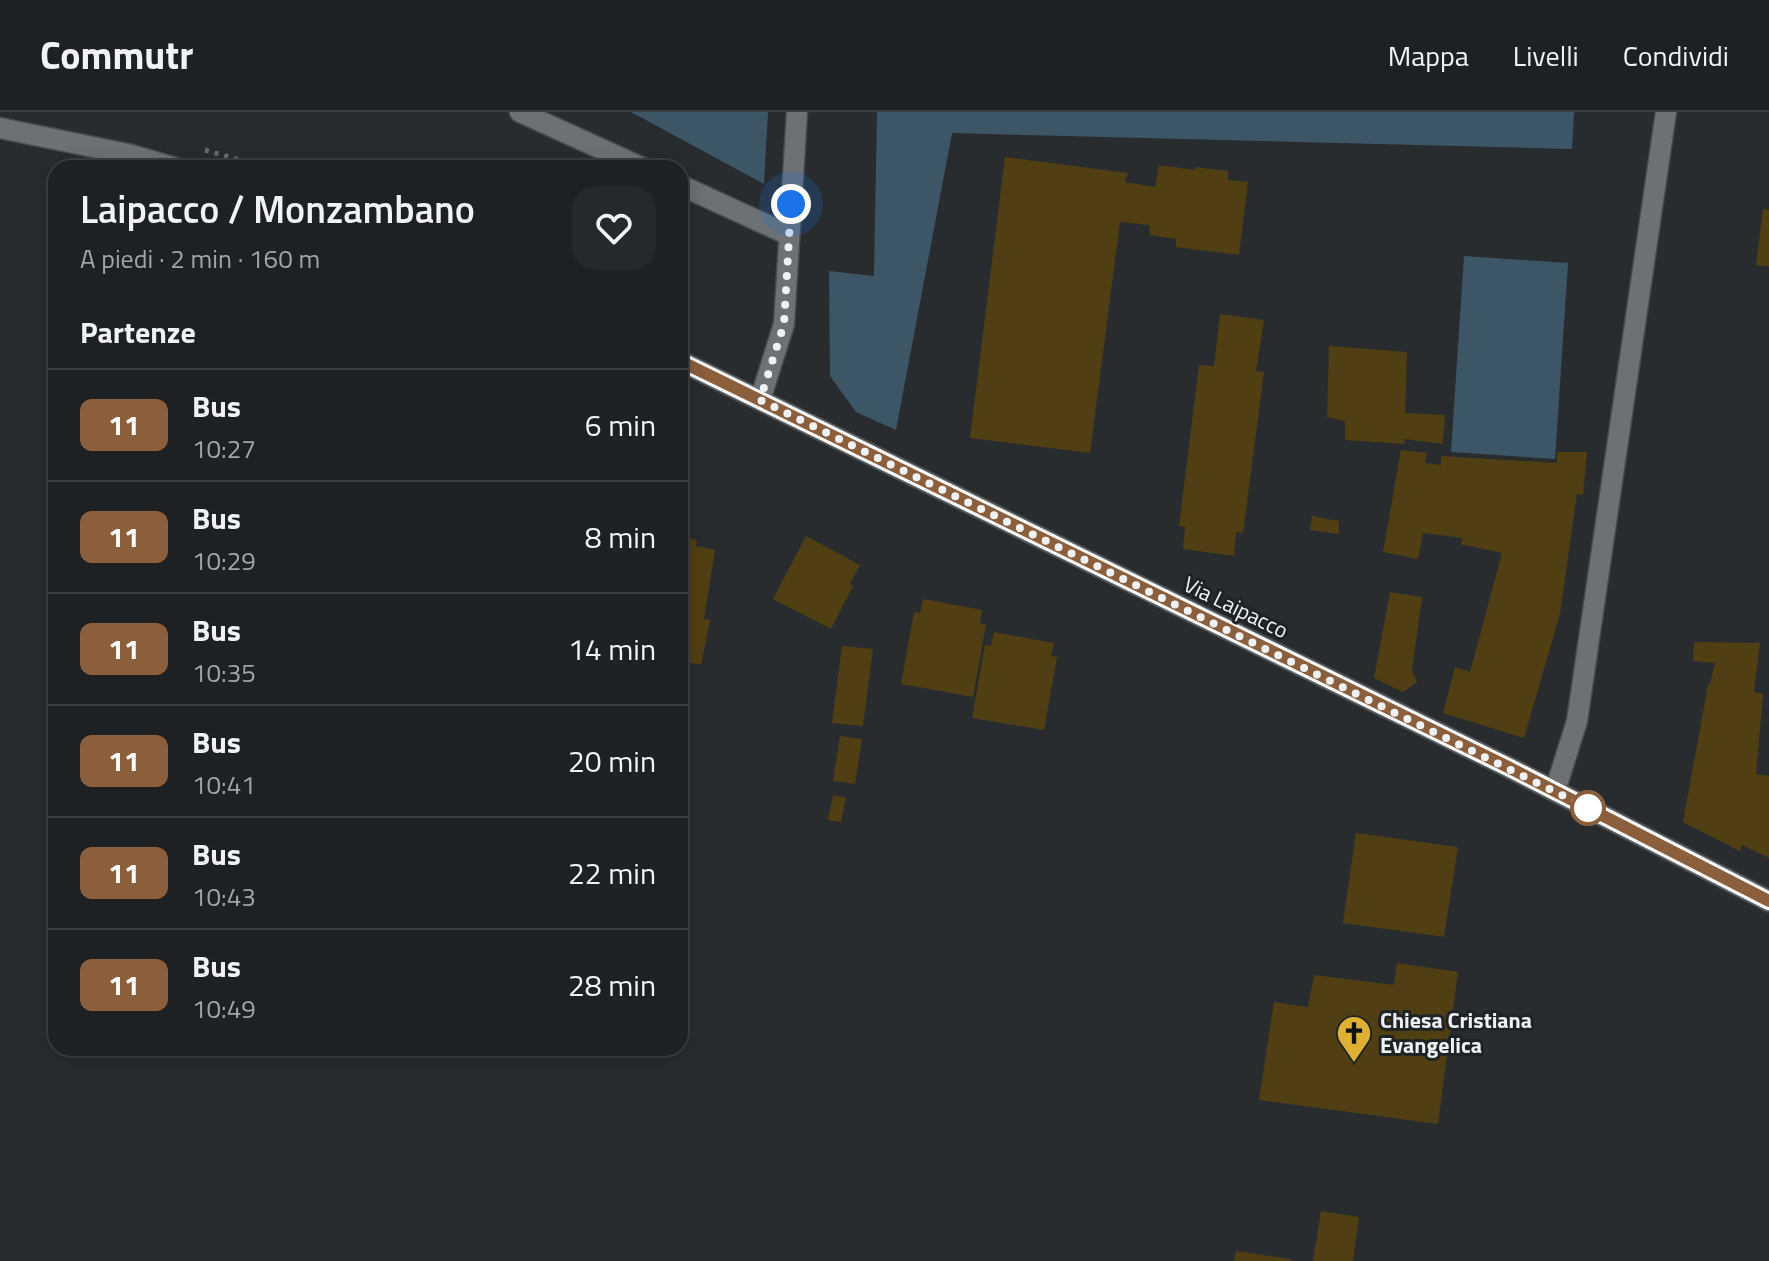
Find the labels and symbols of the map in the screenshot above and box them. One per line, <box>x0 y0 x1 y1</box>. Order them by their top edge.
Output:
your location <box>771 184 811 224</box>
street label: Via Laipacco <box>1178 567 1294 647</box>
unlabelled marker <box>1571 791 1605 825</box>
place label: Chiesa Cristiana Evangelica <box>1380 1003 1532 1062</box>
church icon: Chiesa Cristiana Evangelica <box>1335 1014 1373 1064</box>

